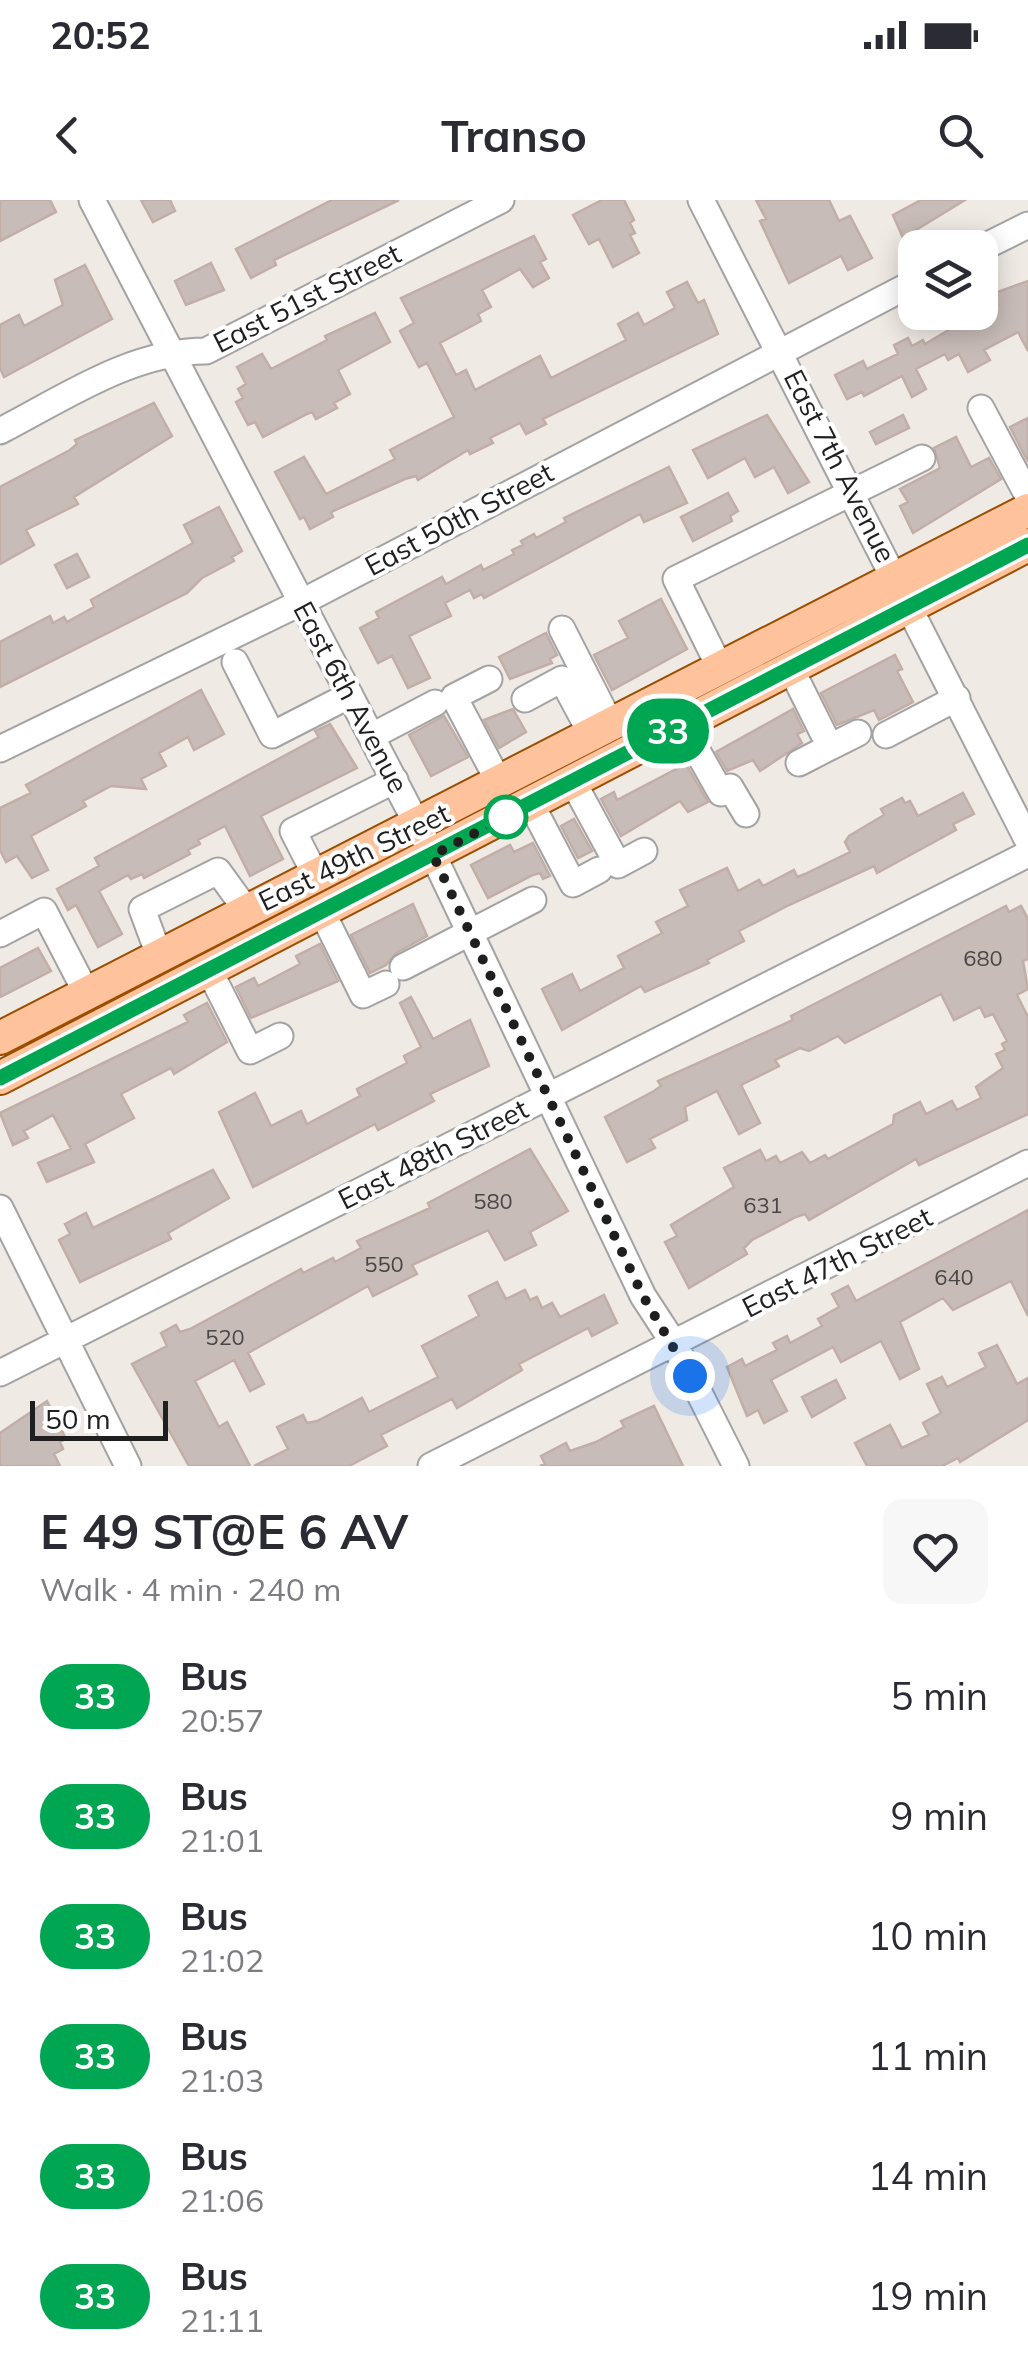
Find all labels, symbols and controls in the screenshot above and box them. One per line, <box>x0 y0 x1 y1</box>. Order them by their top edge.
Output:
text: 20:52 <box>50 11 151 59</box>
text: Transo <box>441 107 587 163</box>
icon: back <box>40 108 95 163</box>
icon: search <box>933 108 988 163</box>
map controls <box>898 230 998 330</box>
button: layers <box>898 230 998 330</box>
street label: East 51st Street <box>207 235 407 360</box>
street label: East 7th Avenue <box>777 363 904 568</box>
street label: East 50th Street <box>359 454 559 583</box>
street label: East 6th Avenue <box>286 595 417 798</box>
line badge: 33 <box>623 698 713 764</box>
text: 33 <box>647 709 689 753</box>
street label: East 49th Street <box>252 795 455 918</box>
unlabelled marker <box>485 796 527 838</box>
house number: 680 <box>963 944 1003 972</box>
street label: East 48th Street <box>332 1091 534 1216</box>
house number: 580 <box>473 1187 513 1215</box>
house number: 631 <box>743 1191 783 1219</box>
street label: East 47th Street <box>736 1199 938 1324</box>
house number: 550 <box>364 1250 404 1278</box>
house number: 640 <box>934 1263 974 1291</box>
house number: 520 <box>205 1323 245 1351</box>
your location <box>665 1351 715 1401</box>
scale bar <box>30 1396 168 1440</box>
text: 50 m <box>45 1401 111 1436</box>
button: heart <box>883 1499 988 1604</box>
text: E 49 ST@E 6 AV <box>40 1501 408 1561</box>
text: Walk · 4 min · 240 m <box>40 1569 341 1609</box>
text: Bus <box>180 1652 248 1700</box>
text: 5 min <box>891 1672 988 1720</box>
text: 33 <box>74 1674 116 1718</box>
text: 20:57 <box>180 1700 264 1740</box>
text: Bus <box>180 1772 248 1820</box>
text: 9 min <box>891 1792 988 1840</box>
text: 33 <box>74 1794 116 1838</box>
text: 21:01 <box>180 1820 264 1860</box>
text: Bus <box>180 1892 248 1940</box>
text: 10 min <box>868 1912 988 1960</box>
text: 33 <box>74 1914 116 1958</box>
text: 21:02 <box>180 1940 264 1980</box>
text: Bus <box>180 2012 248 2060</box>
text: 11 min <box>868 2032 988 2080</box>
text: 33 <box>74 2034 116 2078</box>
text: 21:03 <box>180 2060 264 2100</box>
text: Bus <box>180 2132 248 2180</box>
text: 14 min <box>868 2152 988 2200</box>
text: 33 <box>74 2154 116 2198</box>
text: 21:06 <box>180 2180 264 2220</box>
text: Bus <box>180 2252 248 2300</box>
text: 19 min <box>868 2272 988 2320</box>
text: 33 <box>74 2274 116 2318</box>
text: 21:11 <box>180 2300 264 2340</box>

